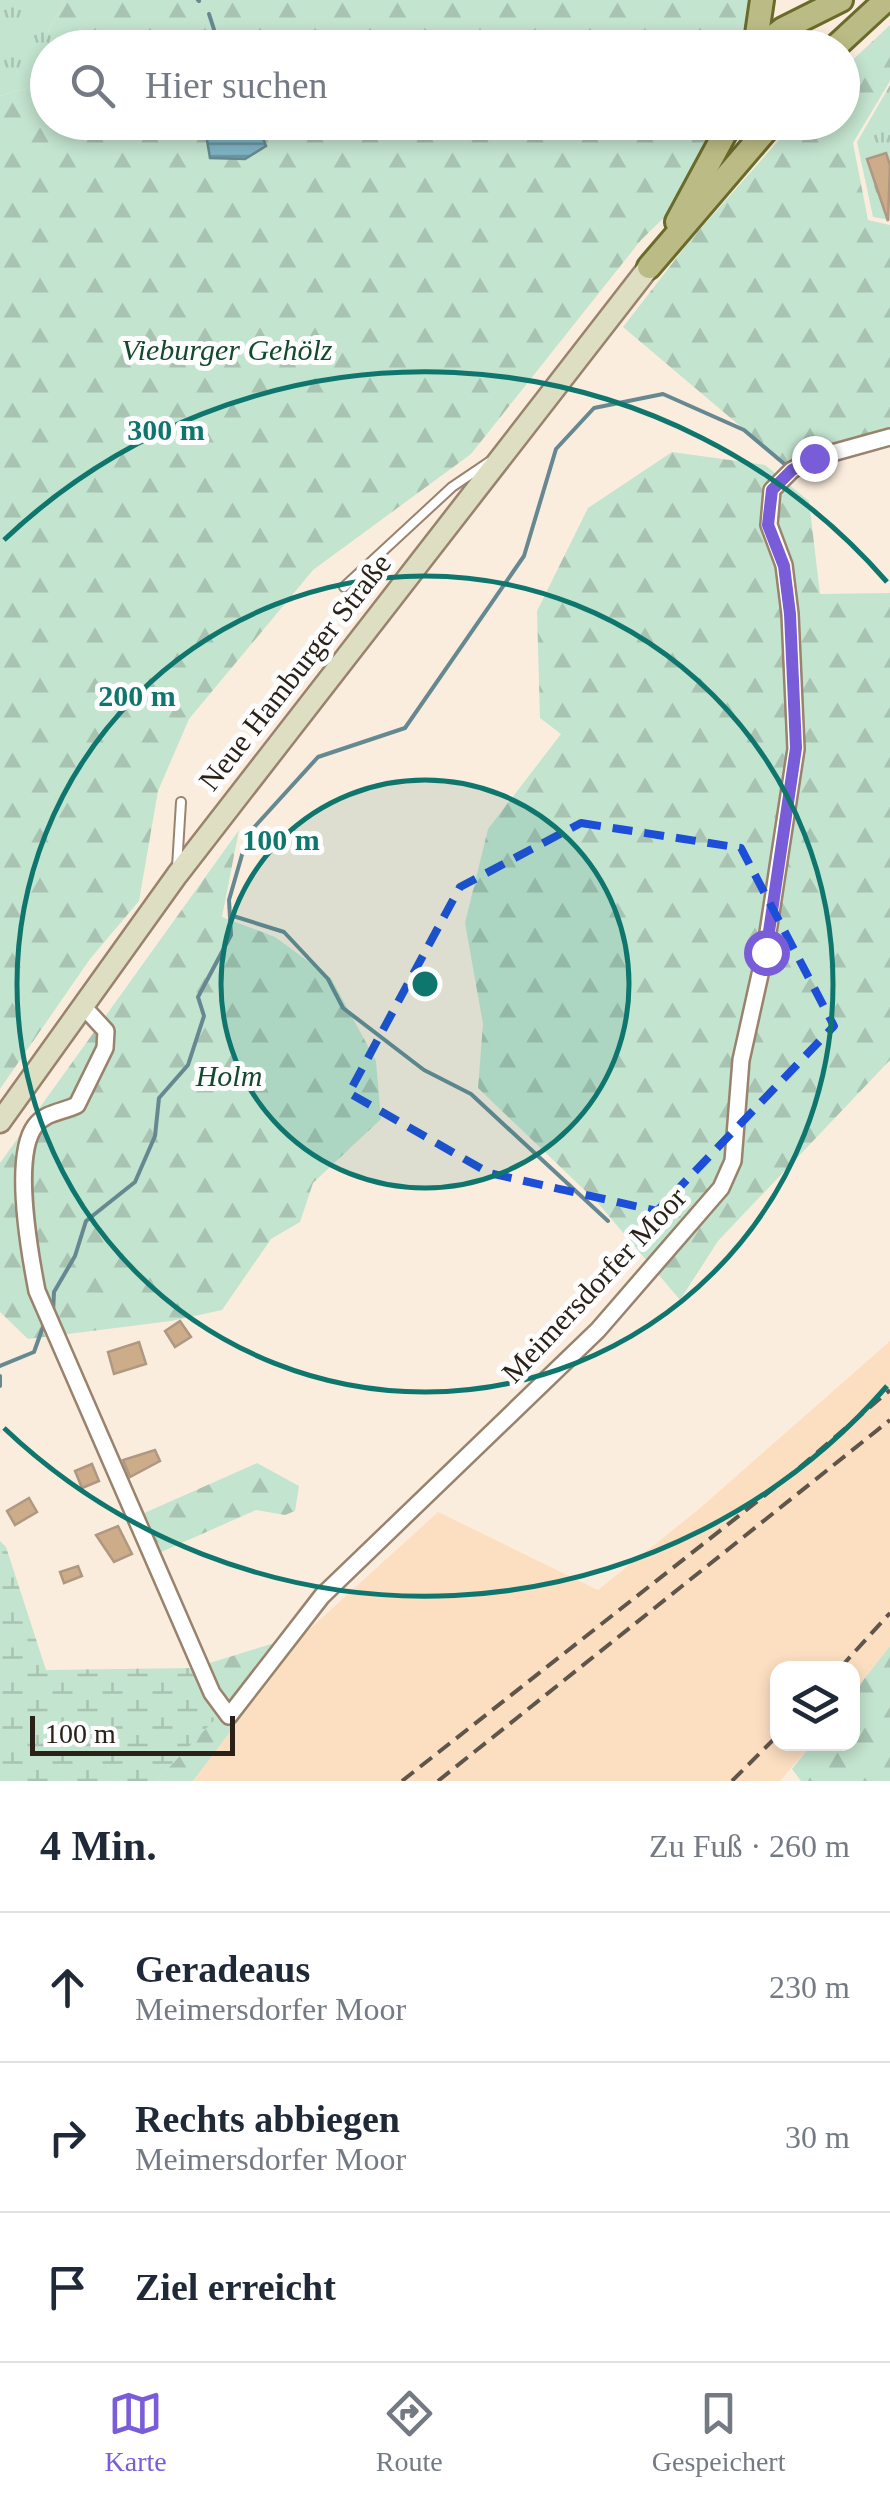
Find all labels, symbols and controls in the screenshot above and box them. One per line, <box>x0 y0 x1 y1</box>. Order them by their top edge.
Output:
search box <box>30 30 860 140</box>
icon: search <box>65 58 120 113</box>
text: Hier suchen <box>145 64 328 106</box>
park label: Vieburger Gehölz <box>122 333 333 366</box>
text: 300 m <box>127 413 205 446</box>
route end <box>792 436 838 482</box>
street label: Neue Hamburger Straße <box>192 547 397 797</box>
text: 200 m <box>98 679 176 712</box>
text: 100 m <box>242 823 320 856</box>
route start <box>744 930 790 976</box>
centre of rings <box>407 966 443 1002</box>
park label: Holm <box>195 1059 262 1092</box>
street label: Meimersdorfer Moor <box>495 1180 692 1389</box>
map controls <box>770 1661 860 1751</box>
button: layers <box>770 1661 860 1751</box>
scale bar <box>30 1711 235 1756</box>
text: 100 m <box>45 1718 116 1749</box>
text: 4 Min. <box>40 1823 157 1869</box>
text: Zu Fuß · 260 m <box>649 1828 850 1864</box>
text: Geradeaus <box>135 1948 310 1990</box>
icon: ahead <box>40 1960 95 2015</box>
text: 230 m <box>769 1969 850 2005</box>
text: Meimersdorfer Moor <box>135 1991 406 2027</box>
text: Rechts abbiegen <box>135 2098 400 2140</box>
icon: right <box>40 2110 95 2165</box>
text: 30 m <box>785 2119 850 2155</box>
text: Meimersdorfer Moor <box>135 2141 406 2177</box>
icon: arrive <box>40 2260 95 2315</box>
text: Ziel erreicht <box>135 2266 336 2308</box>
tab: Karte <box>105 2386 167 2478</box>
tab: Route <box>376 2386 443 2478</box>
tab: Gespeichert <box>652 2386 785 2478</box>

